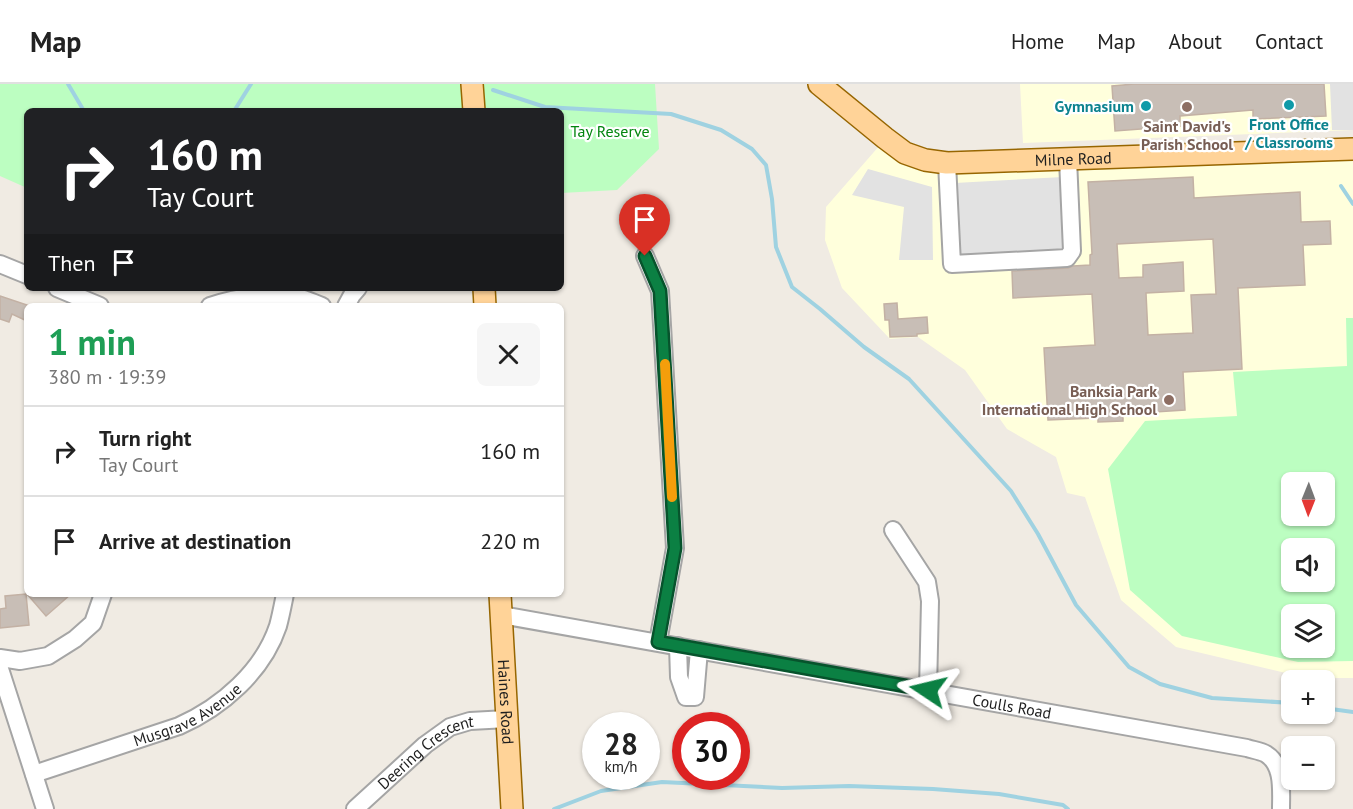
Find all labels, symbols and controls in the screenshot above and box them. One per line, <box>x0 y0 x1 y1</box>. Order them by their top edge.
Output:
text: Map <box>30 23 81 60</box>
text: Home <box>1011 28 1064 55</box>
text: Map <box>1097 28 1136 55</box>
text: About <box>1169 28 1222 55</box>
text: Contact <box>1255 28 1323 55</box>
place label: Gymnasium <box>1055 96 1134 116</box>
marker: Front Office / Classrooms <box>1282 98 1296 112</box>
marker: Gymnasium <box>1139 99 1153 113</box>
marker: Saint David's Parish School <box>1180 100 1194 114</box>
place label: Front Office / Classrooms <box>1244 114 1333 152</box>
place label: Saint David's Parish School <box>1141 116 1233 154</box>
park label: Tay Reserve <box>570 121 650 141</box>
text: 160 m <box>147 127 263 182</box>
icon: right <box>48 132 126 210</box>
street label: Milne Road <box>1035 147 1112 170</box>
text: Tay Court <box>147 180 254 214</box>
pin <box>619 194 670 256</box>
icon: arrive <box>628 203 661 236</box>
icon: arrive <box>107 246 140 279</box>
text: Then <box>48 249 95 277</box>
text: 1 min <box>48 318 136 365</box>
button: close <box>477 323 540 386</box>
text: 380 m · 19:39 <box>48 364 166 390</box>
place label: Banksia Park International High School <box>982 381 1157 419</box>
marker: Banksia Park International High School <box>1162 393 1176 407</box>
text: Turn right <box>99 424 191 452</box>
icon: right <box>48 435 81 468</box>
text: 160 m <box>480 437 540 465</box>
text: Tay Court <box>99 452 178 478</box>
north arrow <box>1281 472 1335 526</box>
map controls <box>1281 472 1335 790</box>
icon: arrive <box>48 525 81 558</box>
text: Arrive at destination <box>99 527 291 555</box>
text: 220 m <box>480 527 540 555</box>
button: sound <box>1281 538 1335 592</box>
button: layers <box>1281 604 1335 658</box>
position arrow <box>896 658 960 722</box>
street label: Haines Road <box>494 659 518 745</box>
button: + <box>1281 670 1335 724</box>
street label: Musgrave Avenue <box>131 679 245 750</box>
street label: Coulls Road <box>971 689 1053 723</box>
street label: Deering Crescent <box>373 711 475 794</box>
speed limit sign: 30 <box>672 712 750 790</box>
text: 28 <box>604 724 638 763</box>
button: − <box>1281 736 1335 790</box>
text: km/h <box>605 757 637 776</box>

